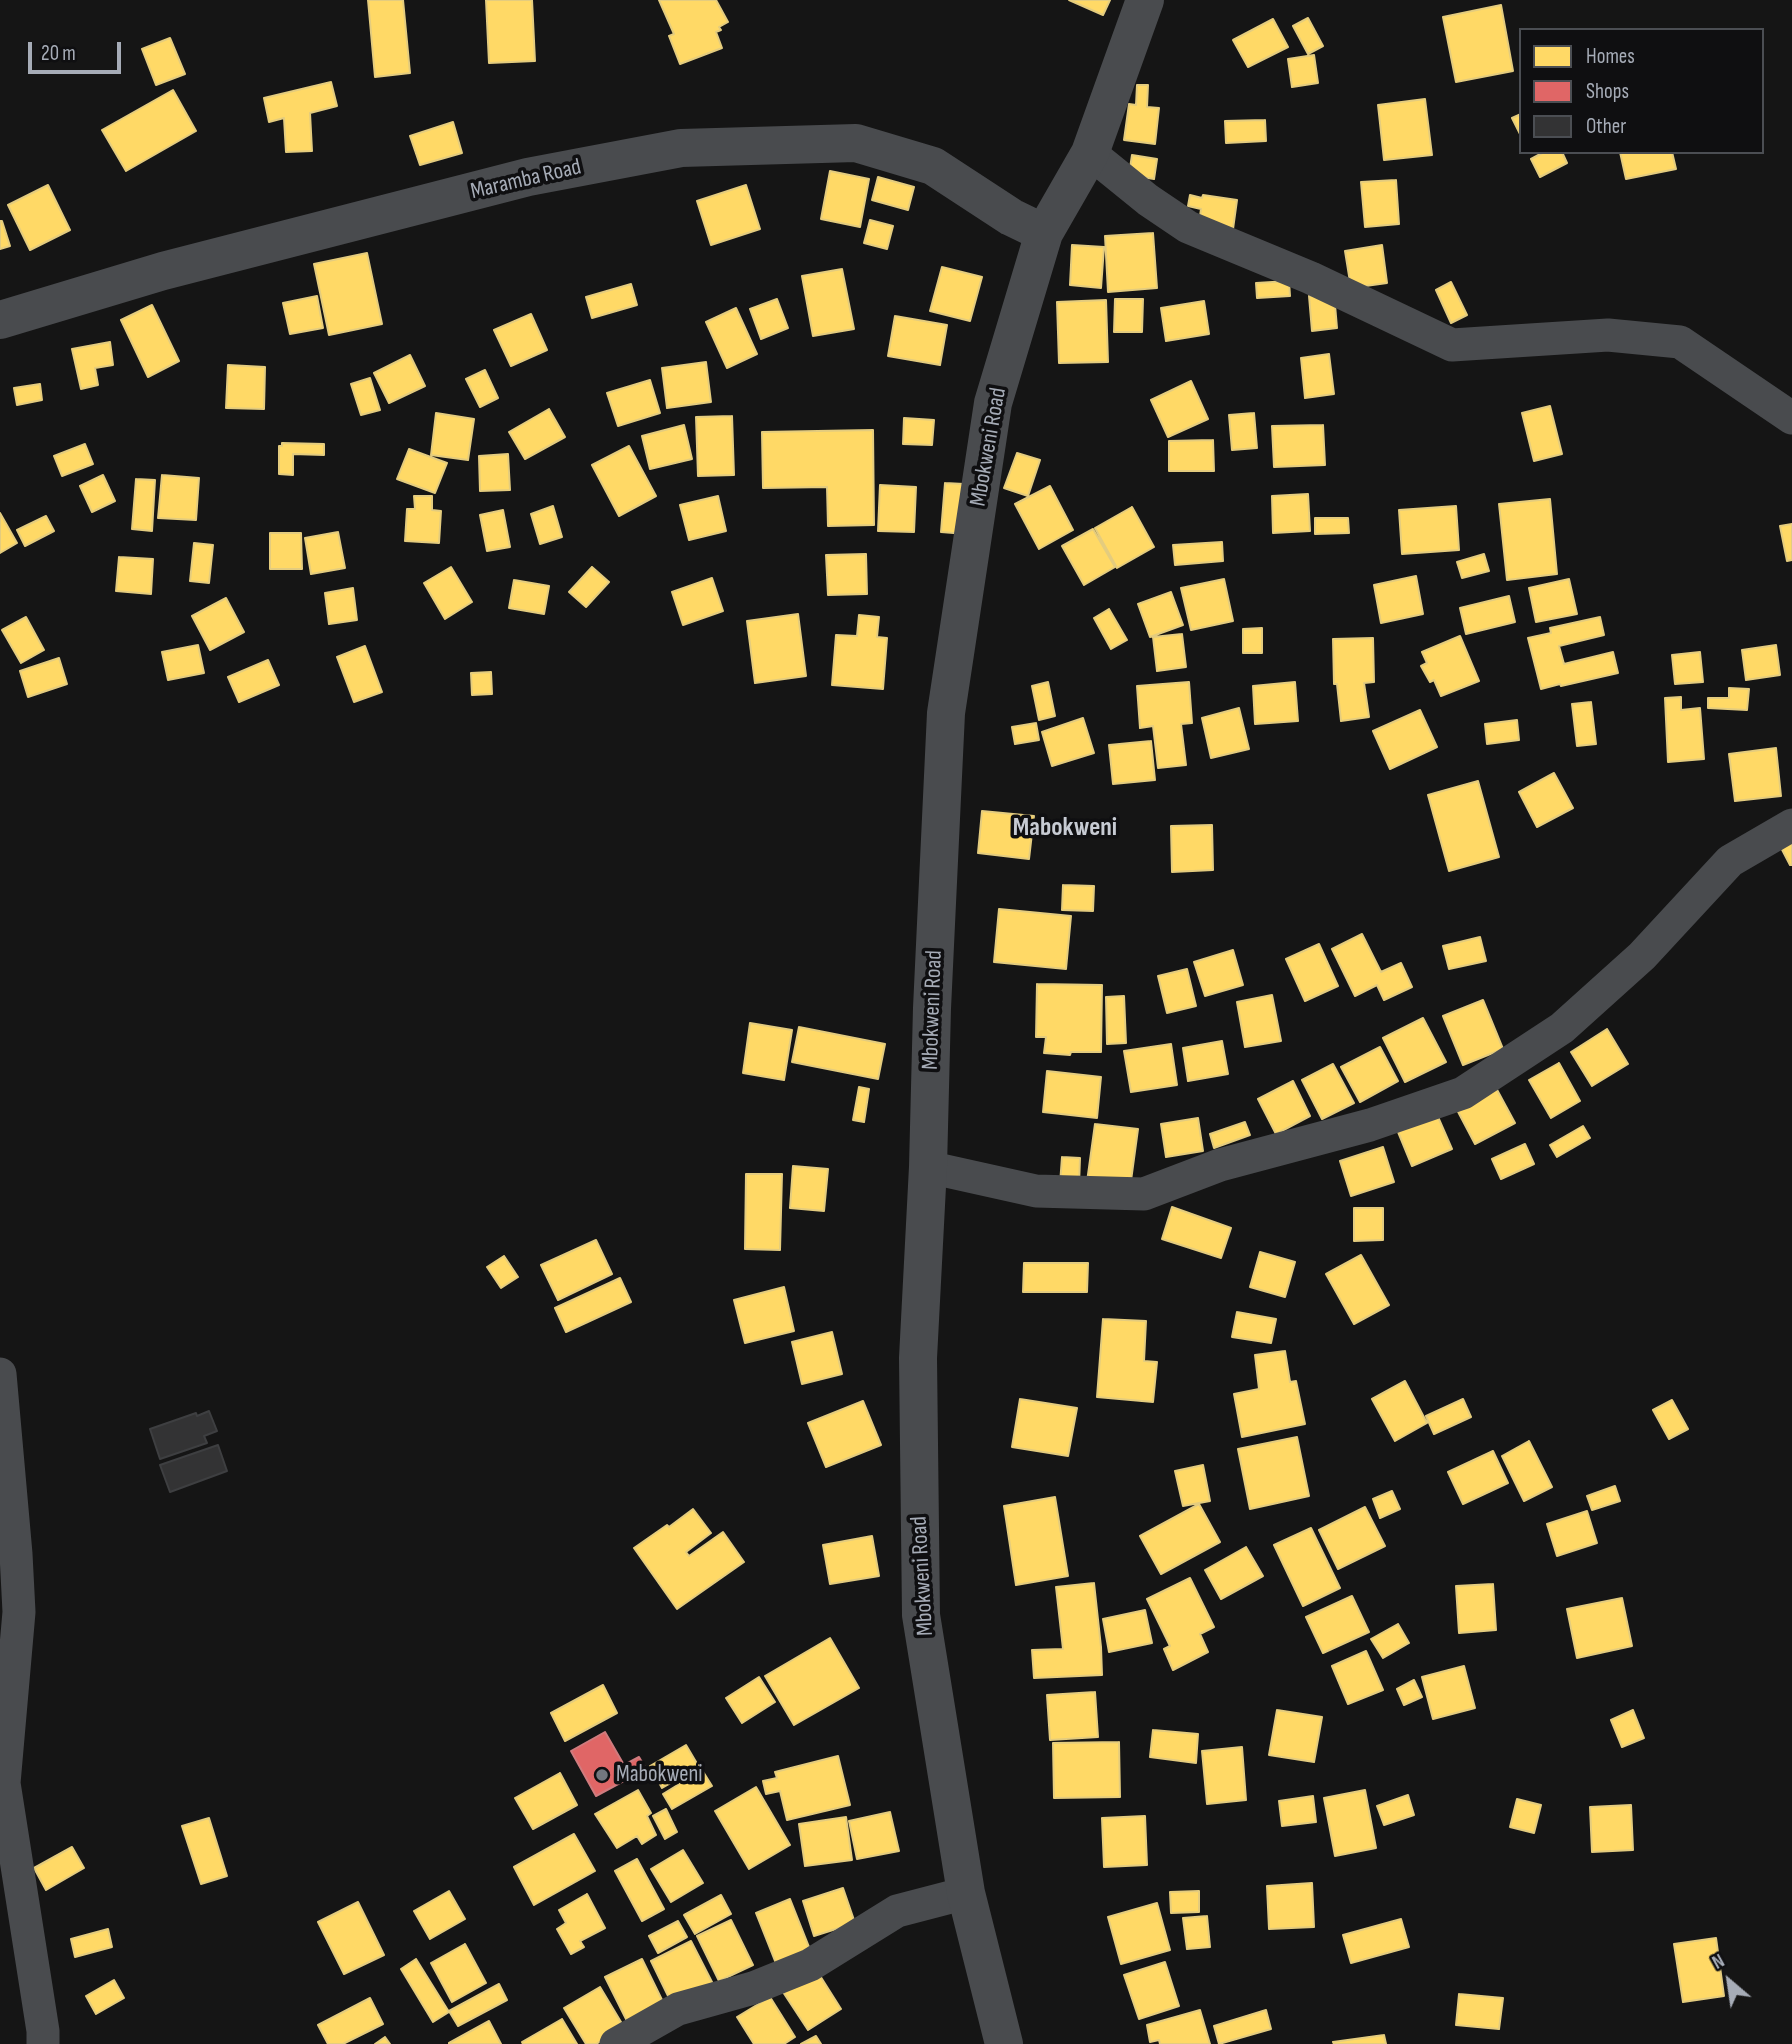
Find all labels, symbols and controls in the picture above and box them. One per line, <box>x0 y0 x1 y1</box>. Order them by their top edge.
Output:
scale bar <box>32 28 124 72</box>
legend <box>1519 28 1764 154</box>
text: 20 m <box>41 41 76 66</box>
text: Homes <box>1586 44 1635 69</box>
text: Shops <box>1586 79 1629 104</box>
text: Other <box>1586 114 1626 139</box>
street label: Maramba Road <box>468 154 584 206</box>
street label: Mbokweni Road <box>965 386 1013 508</box>
district label: Mabokweni <box>1013 812 1117 844</box>
street label: Mbokweni Road <box>917 950 949 1070</box>
street label: Mbokweni Road <box>906 1515 940 1637</box>
place label: Mabokweni <box>616 1761 703 1789</box>
marker: Mabokweni <box>594 1767 610 1783</box>
north arrow <box>1694 1946 1764 2016</box>
text: N <box>1709 1950 1729 1975</box>

